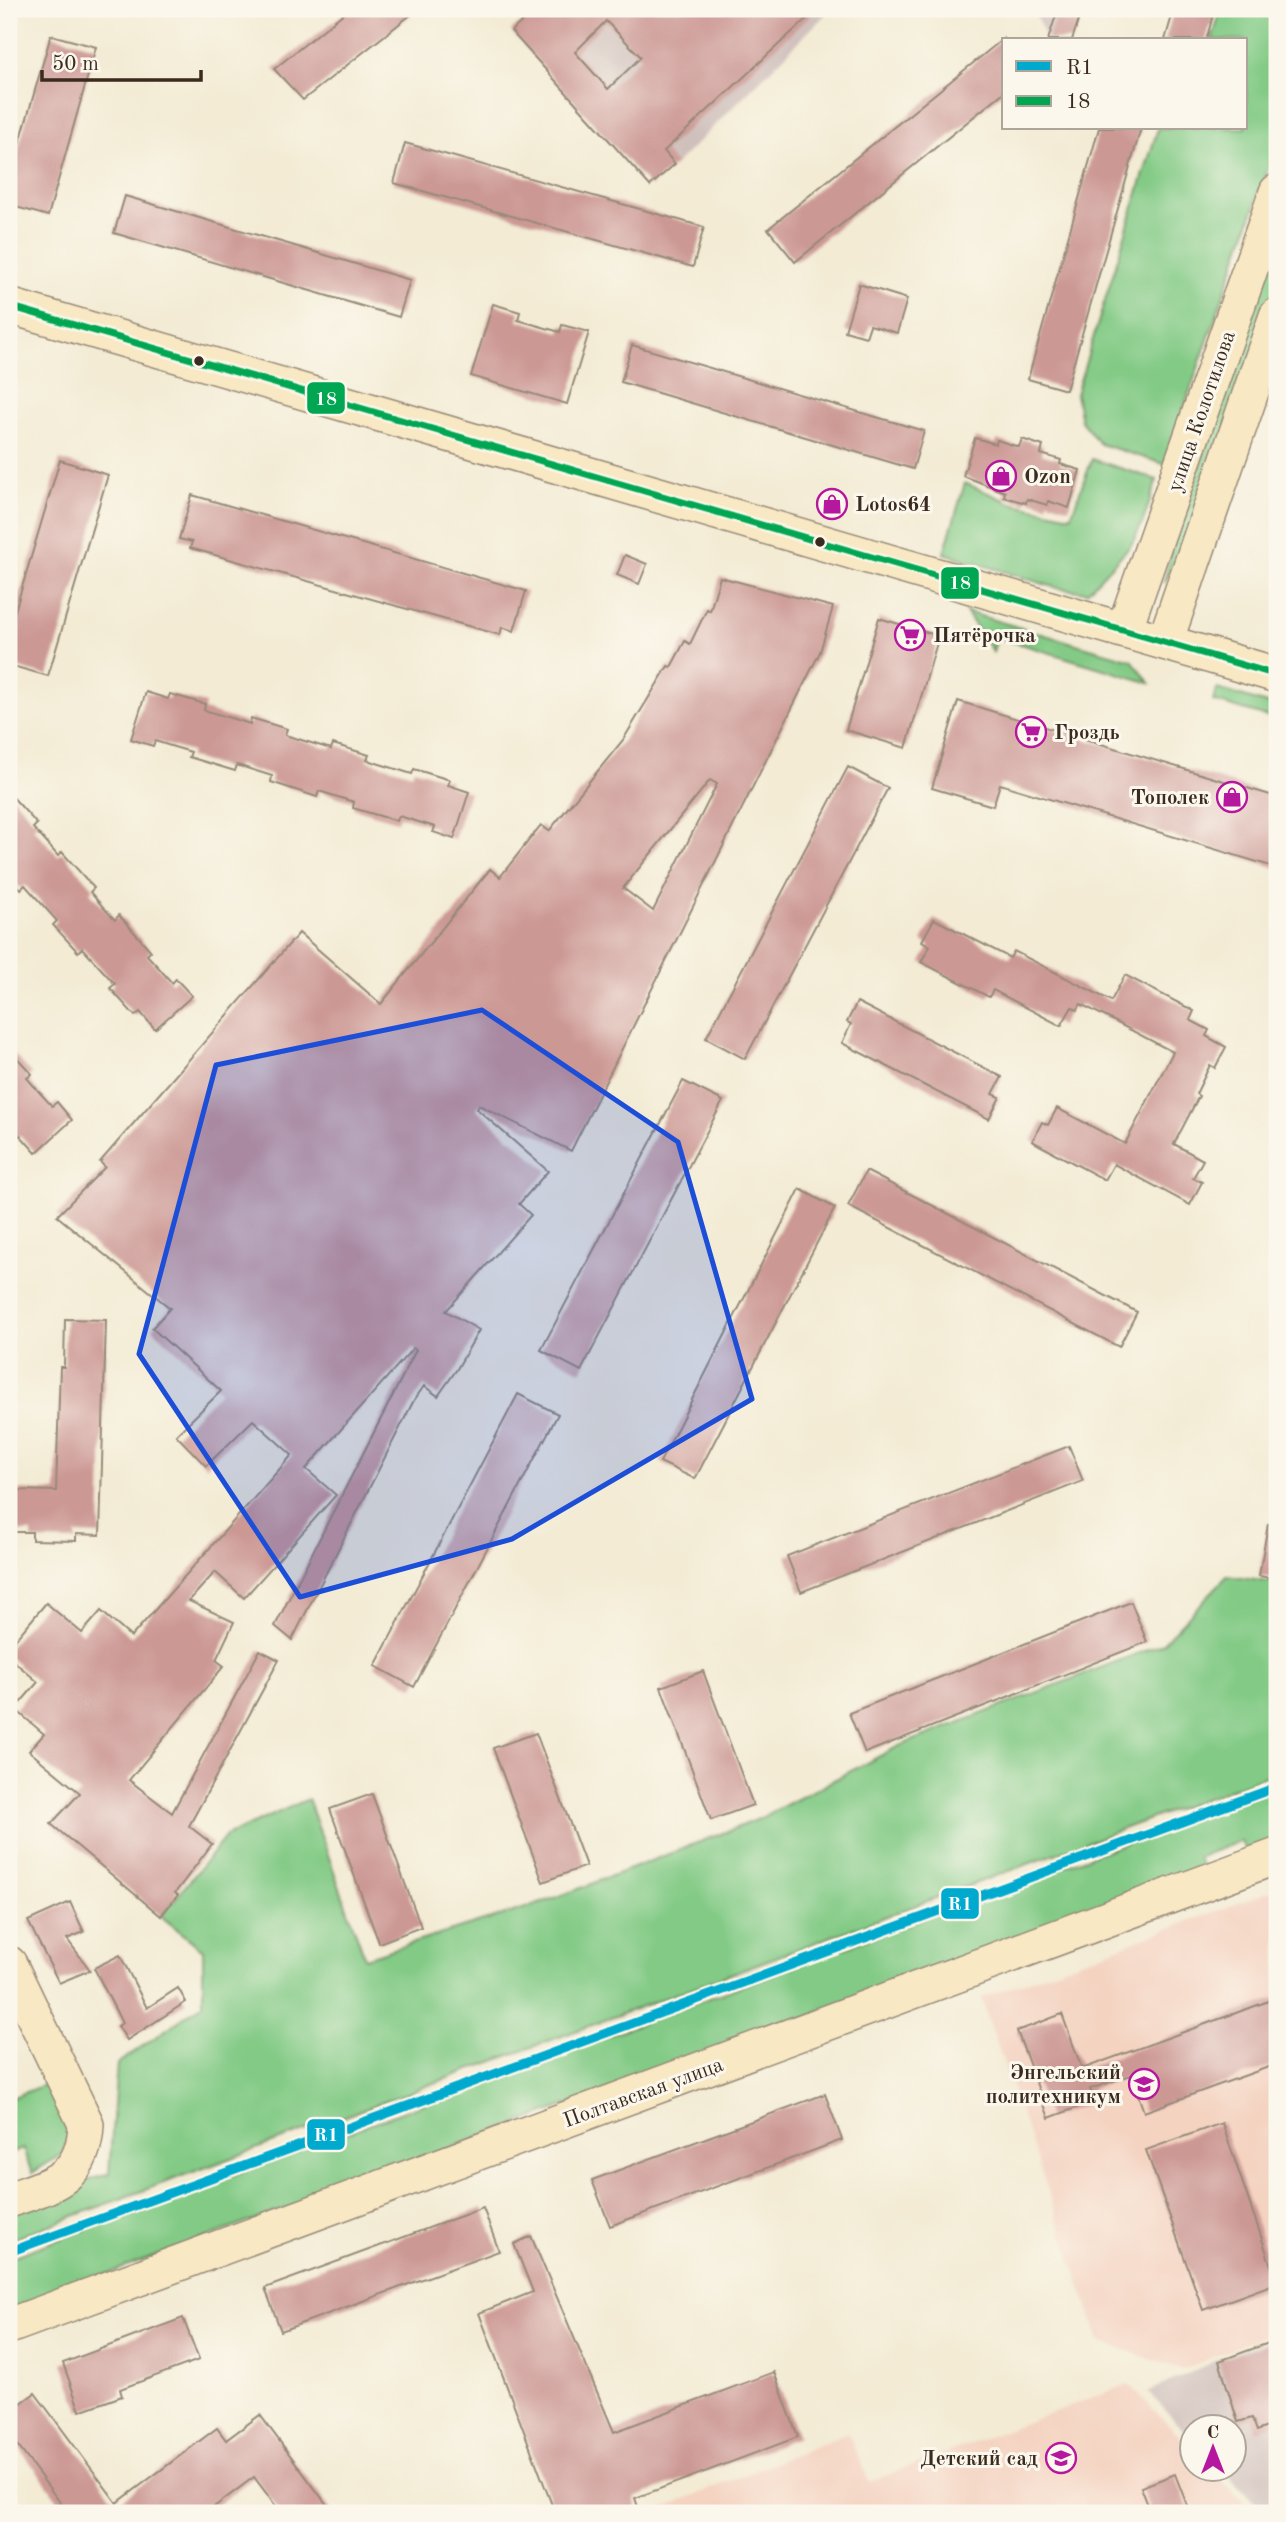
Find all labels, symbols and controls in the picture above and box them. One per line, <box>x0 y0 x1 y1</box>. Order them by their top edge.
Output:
scale bar <box>42 38 201 82</box>
legend <box>1002 38 1248 130</box>
text: 50 m <box>52 54 99 75</box>
text: R1 <box>1066 58 1093 79</box>
text: 18 <box>1066 92 1090 113</box>
street label: улица Колотилова <box>1165 328 1240 495</box>
unlabelled marker <box>192 354 206 368</box>
line badge: 18 <box>306 381 346 415</box>
text: 18 <box>315 391 337 410</box>
shop icon: Ozon <box>984 459 1018 493</box>
place label: Ozon <box>1024 467 1071 488</box>
shop icon: Lotos64 <box>815 487 849 521</box>
place label: Lotos64 <box>855 495 931 516</box>
unlabelled marker <box>813 535 827 549</box>
line badge: 18 <box>940 566 980 600</box>
text: 18 <box>949 575 971 594</box>
supermarket icon: Пятёрочка <box>893 618 927 652</box>
place label: Пятёрочка <box>933 626 1036 647</box>
supermarket icon: Гроздь <box>1014 715 1048 749</box>
place label: Гроздь <box>1054 723 1120 744</box>
shop icon: Тополек <box>1215 780 1249 814</box>
place label: Тополек <box>1131 788 1209 809</box>
line badge: R1 <box>940 1887 980 1920</box>
text: R1 <box>948 1896 972 1915</box>
street label: Полтавская улица <box>561 2055 726 2132</box>
place label: Энгельский политехникум <box>986 2063 1121 2108</box>
school or university icon: Энгельский политехникум <box>1127 2067 1161 2101</box>
line badge: R1 <box>306 2118 346 2151</box>
text: R1 <box>314 2127 338 2146</box>
north arrow <box>1178 2414 1248 2484</box>
text: С <box>1207 2424 1219 2443</box>
school or university icon: Детский сад <box>1044 2441 1078 2475</box>
place label: Детский сад <box>920 2449 1038 2470</box>

